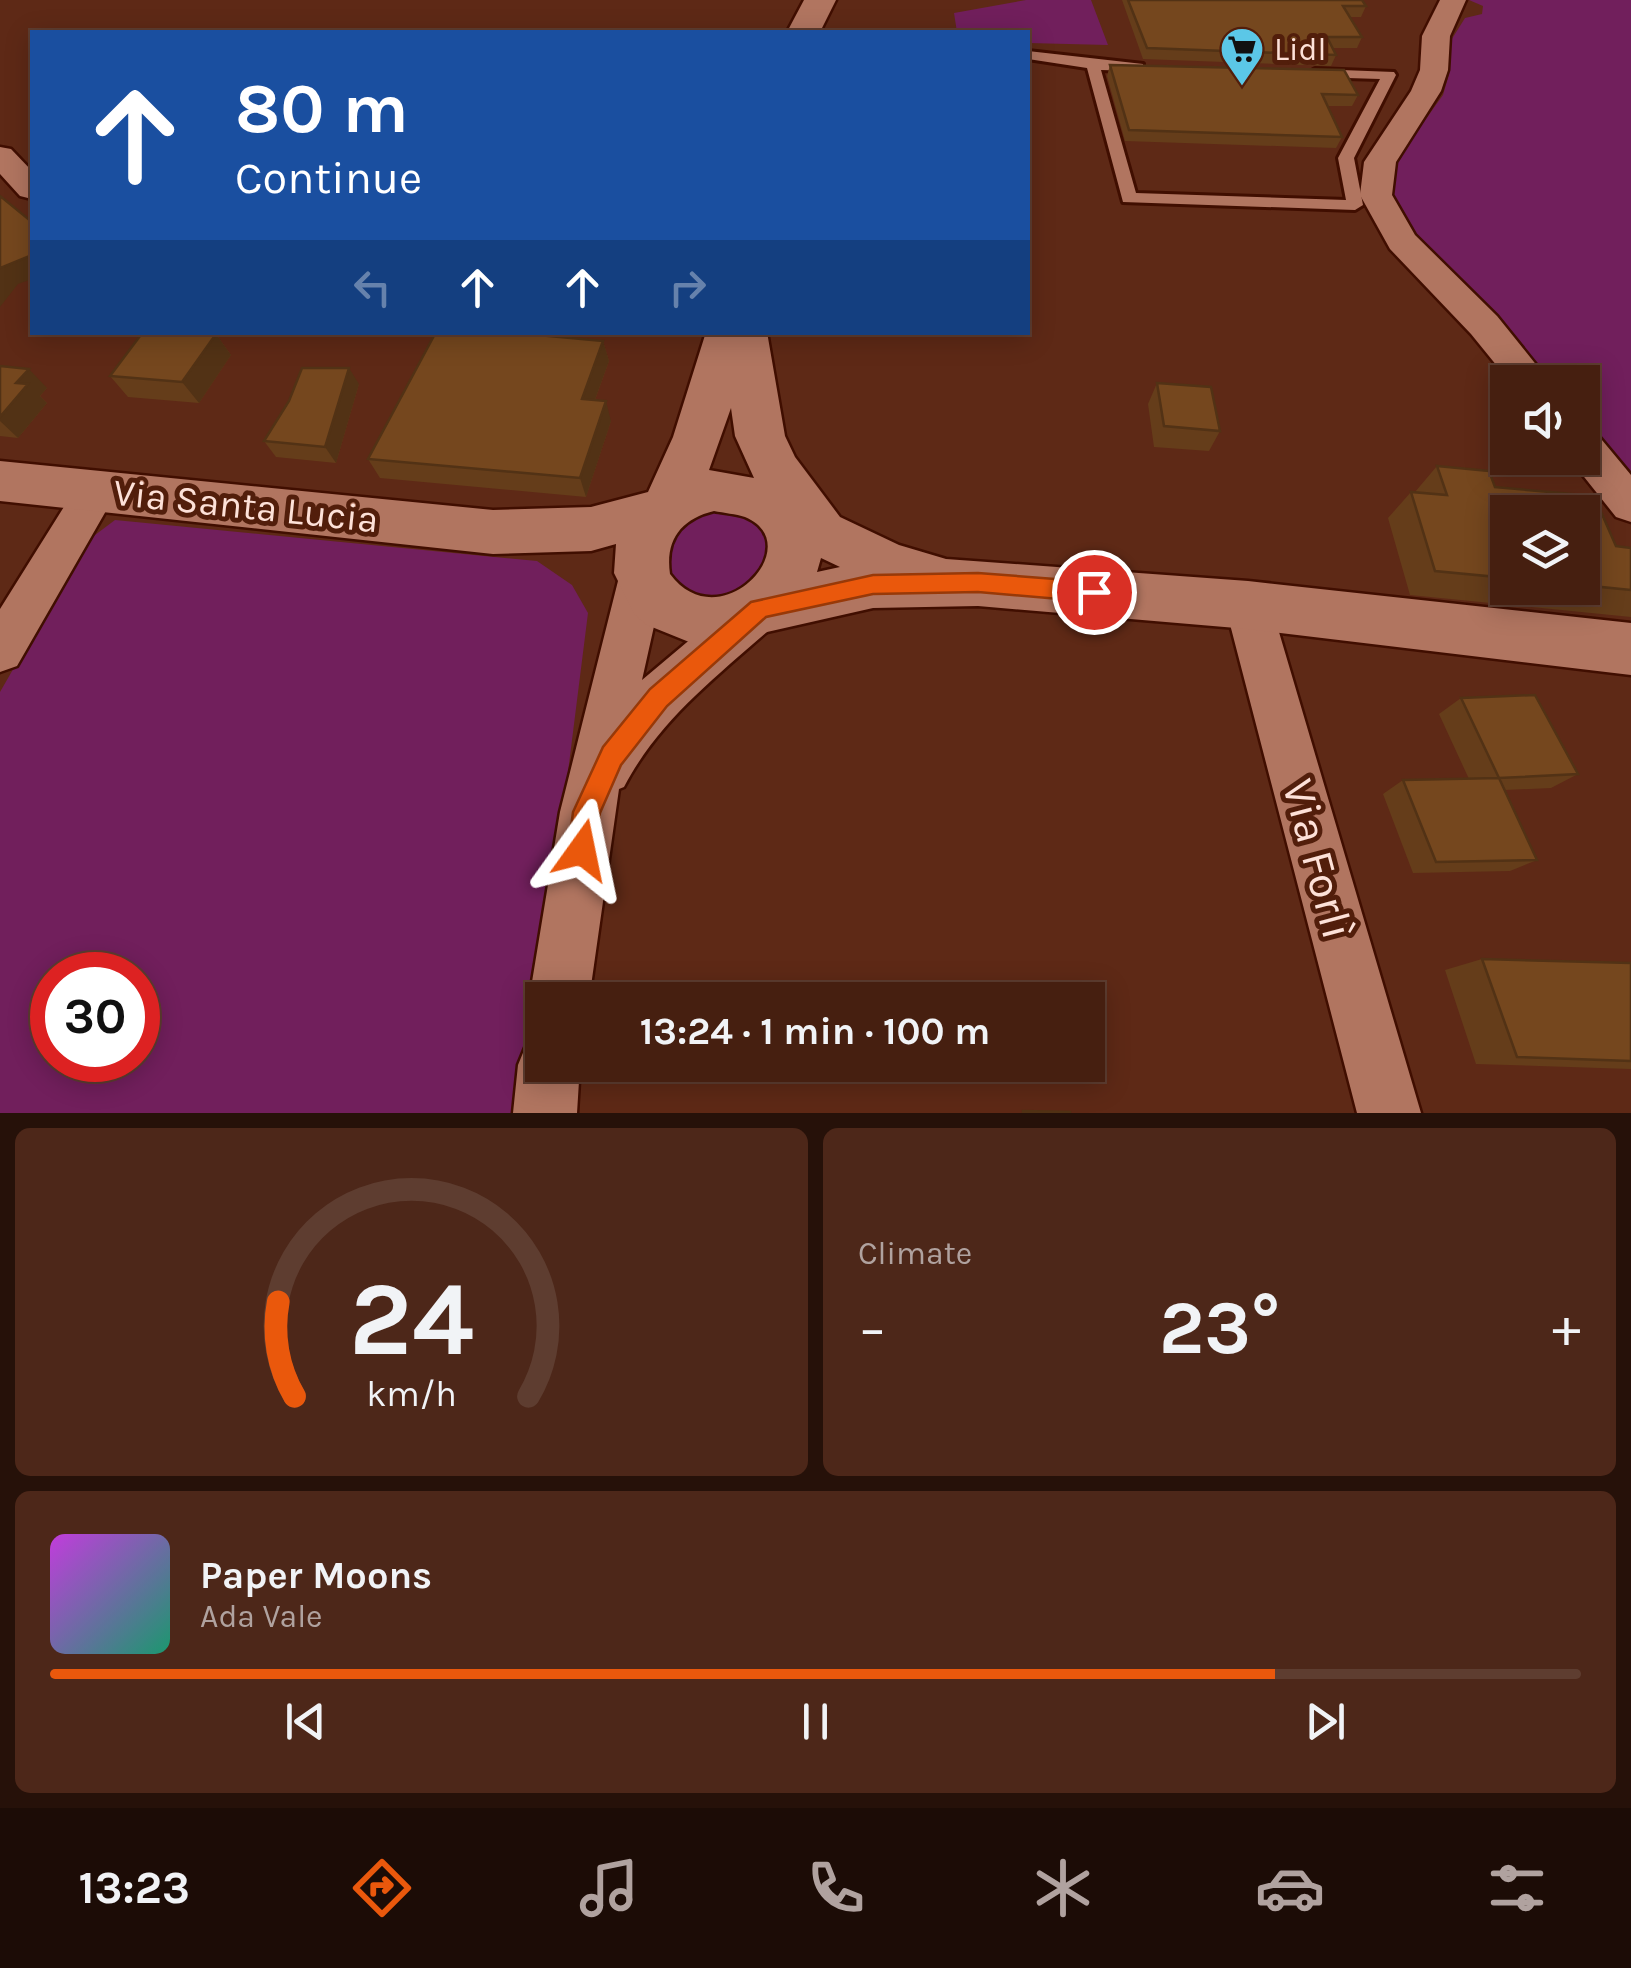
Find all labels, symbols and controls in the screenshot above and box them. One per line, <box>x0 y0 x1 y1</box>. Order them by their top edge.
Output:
supermarket icon: Lidl <box>1219 26 1265 87</box>
place label: Lidl <box>1274 31 1326 68</box>
text: 80 m <box>235 68 409 150</box>
icon: ahead <box>70 70 200 200</box>
text: Continue <box>235 152 422 204</box>
icon: left <box>345 260 400 315</box>
icon: ahead <box>450 260 505 315</box>
icon: ahead <box>555 260 610 315</box>
icon: right <box>660 260 715 315</box>
map controls <box>1490 365 1600 605</box>
button: sound <box>1490 365 1600 475</box>
street label: Via Santa Lucia <box>111 470 381 542</box>
button: layers <box>1490 495 1600 605</box>
pin <box>1052 550 1137 635</box>
icon: arrive <box>1067 565 1122 620</box>
street label: Via Forlì <box>1272 773 1364 945</box>
position arrow <box>530 798 634 902</box>
speed limit sign: 30 <box>30 952 160 1082</box>
text: 13:24 · 1 min · 100 m <box>640 1009 990 1054</box>
text: Climate <box>858 1235 972 1272</box>
text: 24 <box>349 1259 474 1380</box>
text: 23° <box>1159 1284 1280 1372</box>
text: − <box>858 1296 887 1360</box>
text: + <box>1552 1296 1581 1360</box>
text: km/h <box>366 1373 457 1415</box>
text: Paper Moons <box>200 1553 432 1598</box>
text: Ada Vale <box>200 1598 323 1635</box>
icon: previous <box>278 1694 333 1749</box>
icon: pause <box>788 1694 843 1749</box>
icon: next <box>1298 1694 1353 1749</box>
icon: directions <box>347 1853 417 1923</box>
icon: music <box>574 1853 644 1923</box>
icon: phone <box>801 1853 871 1923</box>
icon: climate <box>1028 1853 1098 1923</box>
icon: car <box>1255 1853 1325 1923</box>
icon: filters <box>1482 1853 1552 1923</box>
text: 13:23 <box>79 1862 190 1914</box>

